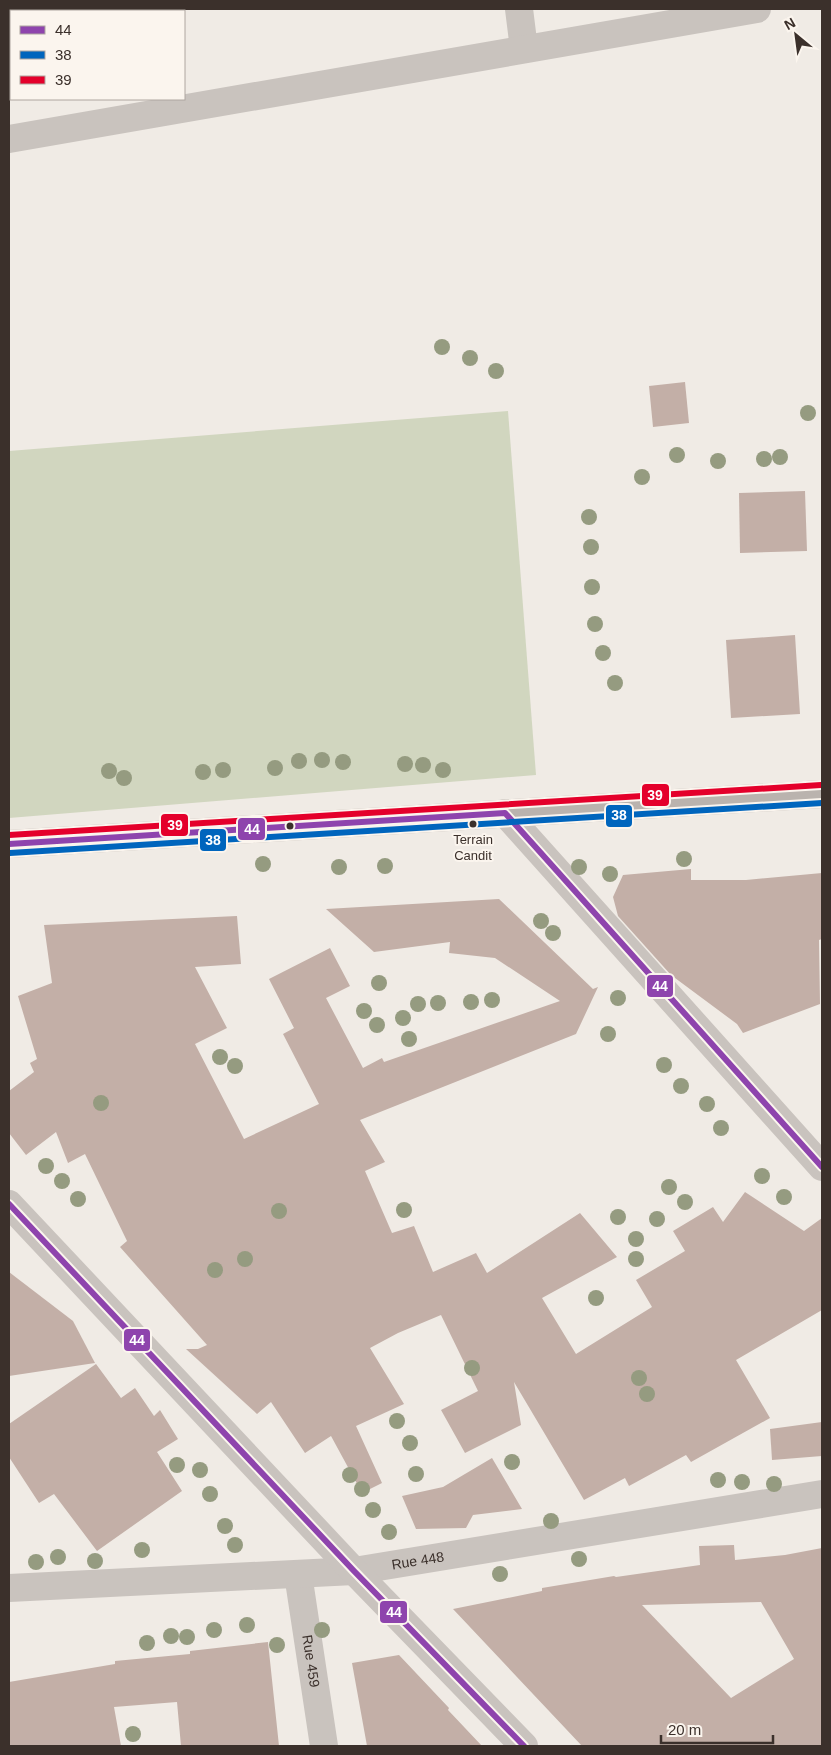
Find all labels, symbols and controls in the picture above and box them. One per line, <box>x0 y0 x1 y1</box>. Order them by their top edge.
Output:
legend <box>10 10 185 100</box>
north arrow <box>771 10 821 60</box>
text: N <box>781 14 798 33</box>
text: 44 <box>55 21 72 38</box>
text: 38 <box>55 46 72 63</box>
text: 39 <box>55 71 72 88</box>
line badge: 39 <box>641 783 670 807</box>
text: 39 <box>647 787 663 803</box>
line badge: 38 <box>605 804 633 828</box>
text: 38 <box>611 807 627 823</box>
line badge: 39 <box>160 813 189 837</box>
text: 39 <box>167 817 183 833</box>
line badge: 44 <box>237 817 266 841</box>
marker: Terrain Candit <box>468 819 478 829</box>
text: 44 <box>244 821 260 837</box>
unlabelled marker <box>285 821 295 831</box>
line badge: 38 <box>199 828 227 852</box>
text: 38 <box>205 832 221 848</box>
place label: Terrain Candit <box>453 832 493 863</box>
line badge: 44 <box>646 974 674 998</box>
text: 44 <box>652 978 668 994</box>
line badge: 44 <box>123 1328 151 1352</box>
text: 44 <box>129 1332 145 1348</box>
street label: Rue 448 <box>390 1548 445 1573</box>
line badge: 44 <box>379 1600 408 1624</box>
text: 44 <box>386 1604 402 1620</box>
street label: Rue 459 <box>299 1634 323 1689</box>
scale bar <box>661 1712 774 1744</box>
text: 20 m <box>668 1721 701 1738</box>

